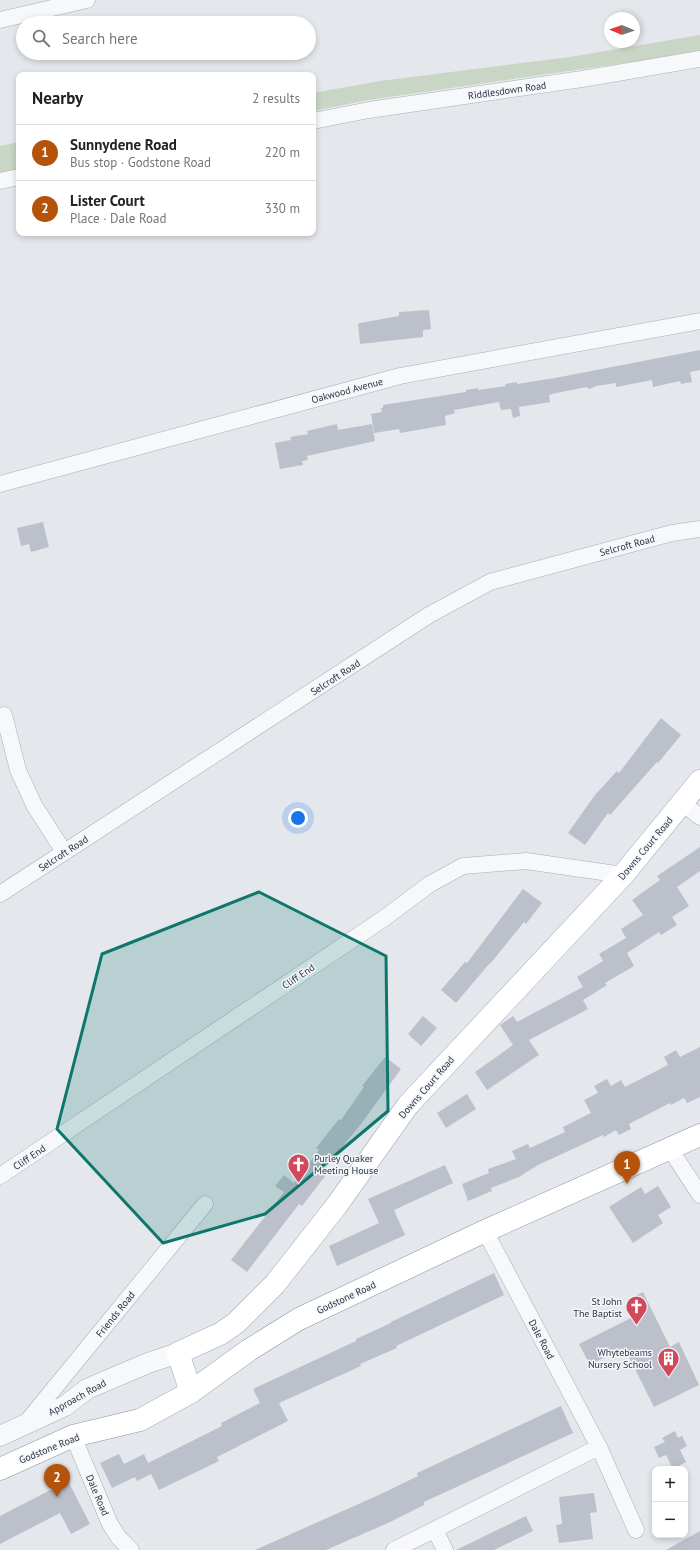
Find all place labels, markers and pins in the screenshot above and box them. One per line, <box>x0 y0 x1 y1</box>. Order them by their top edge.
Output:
church icon: Purley Quaker Meeting House <box>285 1151 311 1184</box>
pin: 1 <box>614 1151 640 1184</box>
place label: Purley Quaker Meeting House <box>314 1152 378 1177</box>
church icon: St John The Baptist <box>624 1294 650 1327</box>
place label: St John The Baptist <box>573 1295 623 1320</box>
building icon: Whytebeams Nursery School <box>655 1345 681 1378</box>
place label: Whytebeams Nursery School <box>588 1346 652 1371</box>
pin: 2 <box>44 1464 70 1497</box>

